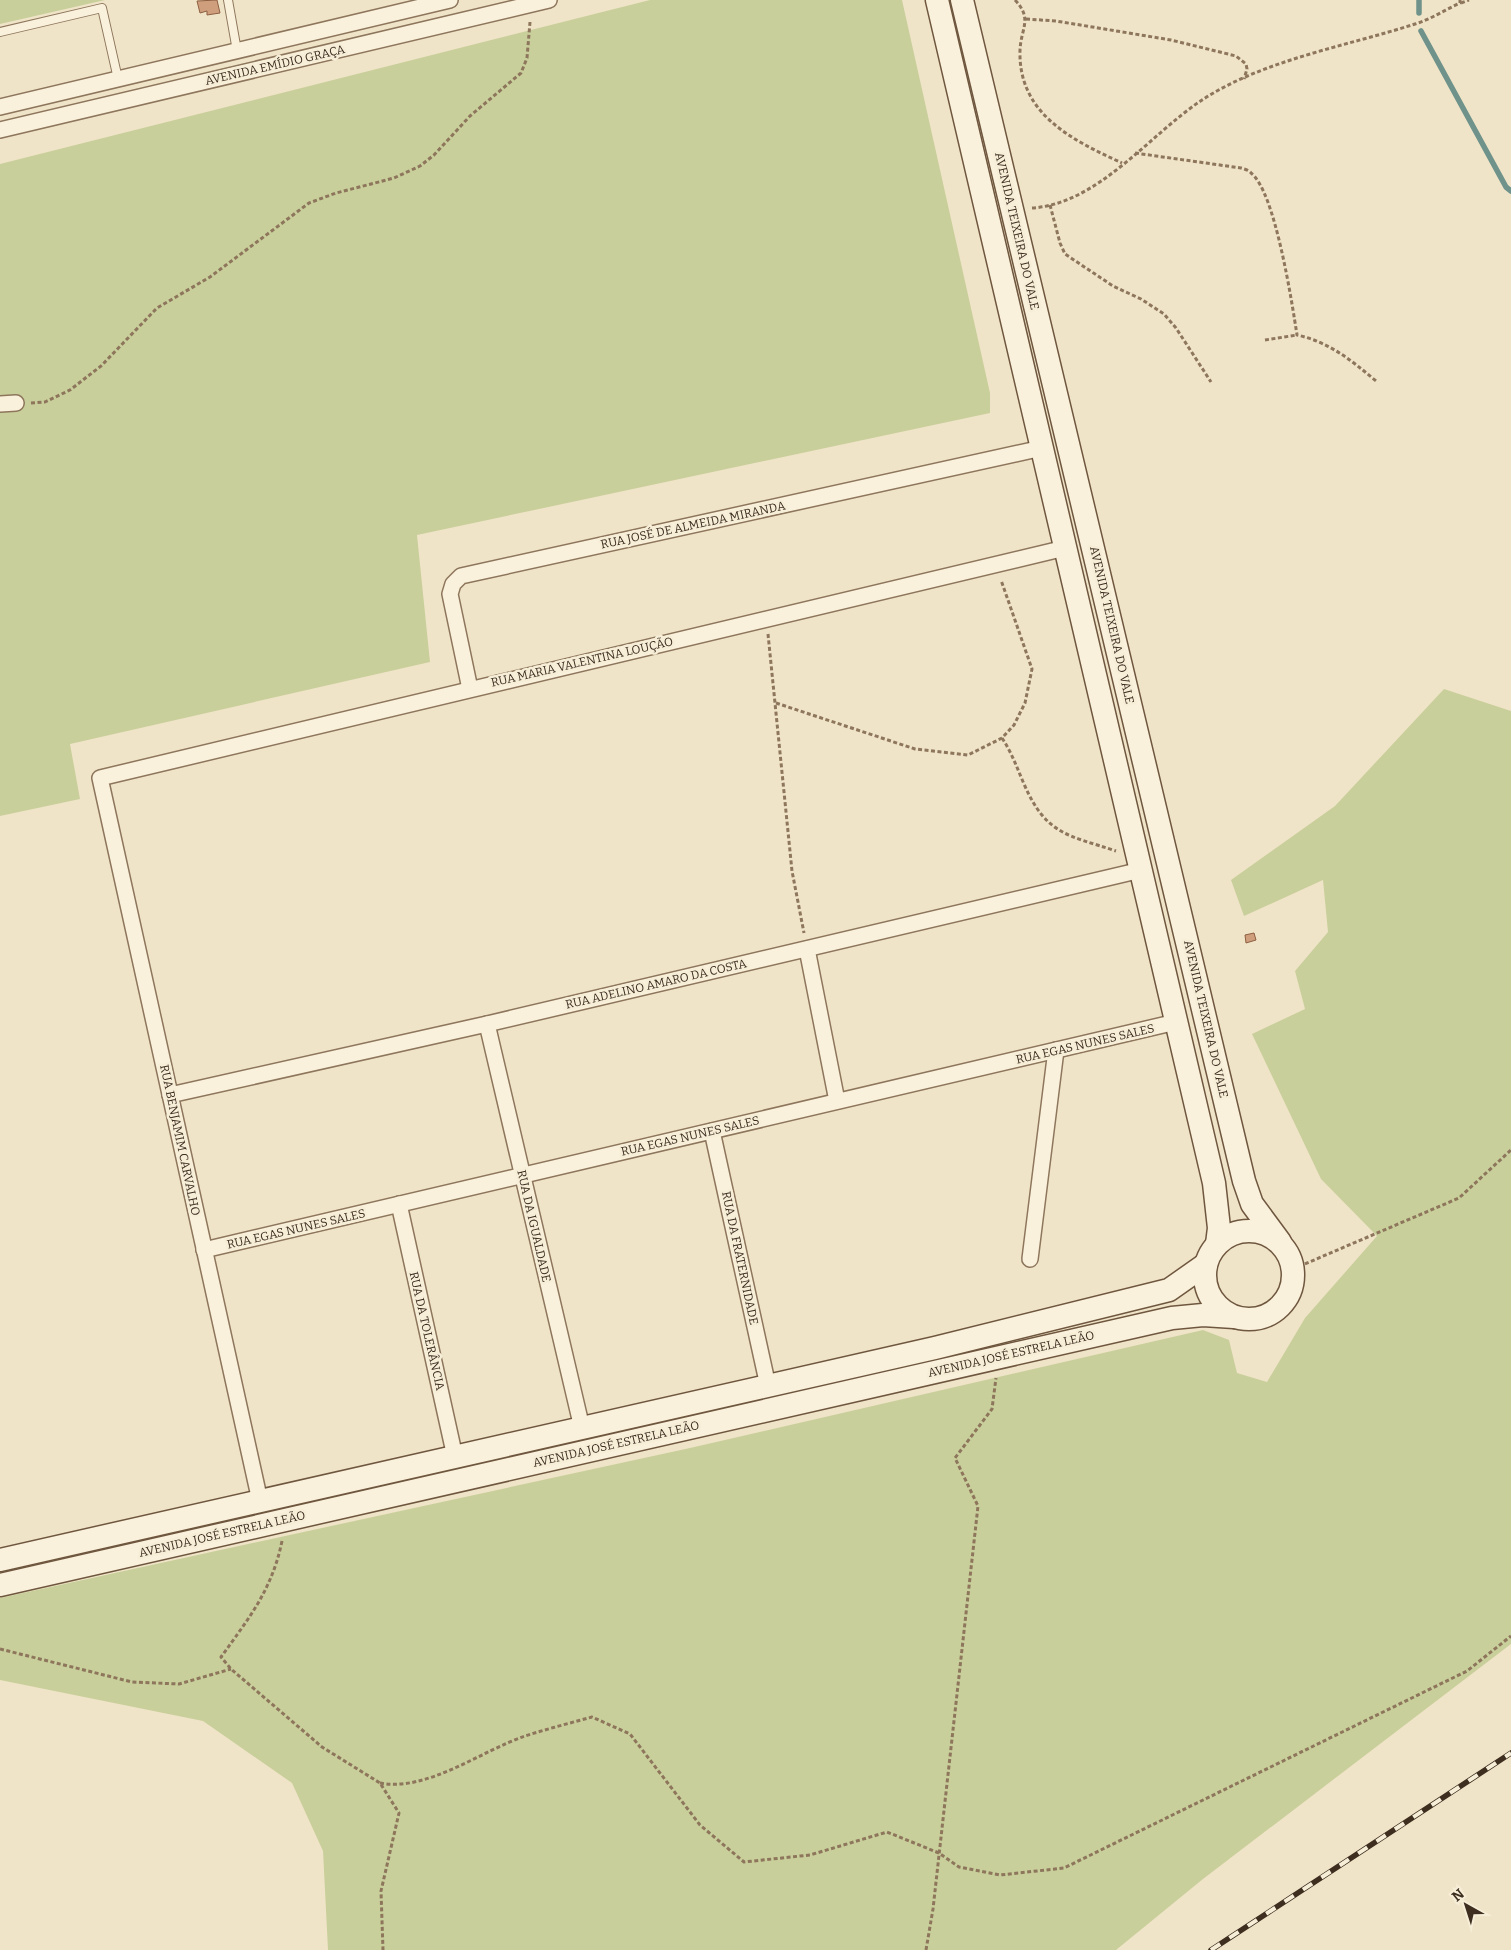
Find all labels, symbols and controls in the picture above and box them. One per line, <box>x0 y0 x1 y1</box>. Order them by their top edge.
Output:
street label: AVENIDA EMÍDIO GRAÇA <box>204 41 347 88</box>
street label: AVENIDA TEIXEIRA DO VALE <box>992 151 1042 311</box>
street label: RUA JOSÉ DE ALMEIDA MIRANDA <box>599 497 787 551</box>
street label: AVENIDA TEIXEIRA DO VALE <box>1087 545 1137 705</box>
street label: RUA MARIA VALENTINA LOUÇÃO <box>489 633 674 690</box>
street label: AVENIDA TEIXEIRA DO VALE <box>1181 939 1231 1099</box>
street label: RUA ADELINO AMARO DA COSTA <box>564 956 748 1012</box>
street label: RUA EGAS NUNES SALES <box>1014 1021 1156 1067</box>
street label: RUA BENJAMIM CARVALHO <box>157 1063 203 1217</box>
street label: RUA EGAS NUNES SALES <box>619 1113 761 1159</box>
street label: RUA DA IGUALDADE <box>514 1168 554 1284</box>
street label: RUA DA FRATERNIDADE <box>719 1190 761 1326</box>
street label: RUA EGAS NUNES SALES <box>225 1206 367 1252</box>
street label: RUA DA TOLERÂNCIA <box>407 1270 449 1392</box>
street label: AVENIDA JOSÉ ESTRELA LEÃO <box>926 1327 1096 1380</box>
street label: AVENIDA JOSÉ ESTRELA LEÃO <box>531 1417 701 1470</box>
street label: AVENIDA JOSÉ ESTRELA LEÃO <box>137 1507 307 1560</box>
north arrow <box>1441 1880 1491 1930</box>
text: N <box>1449 1885 1468 1905</box>

